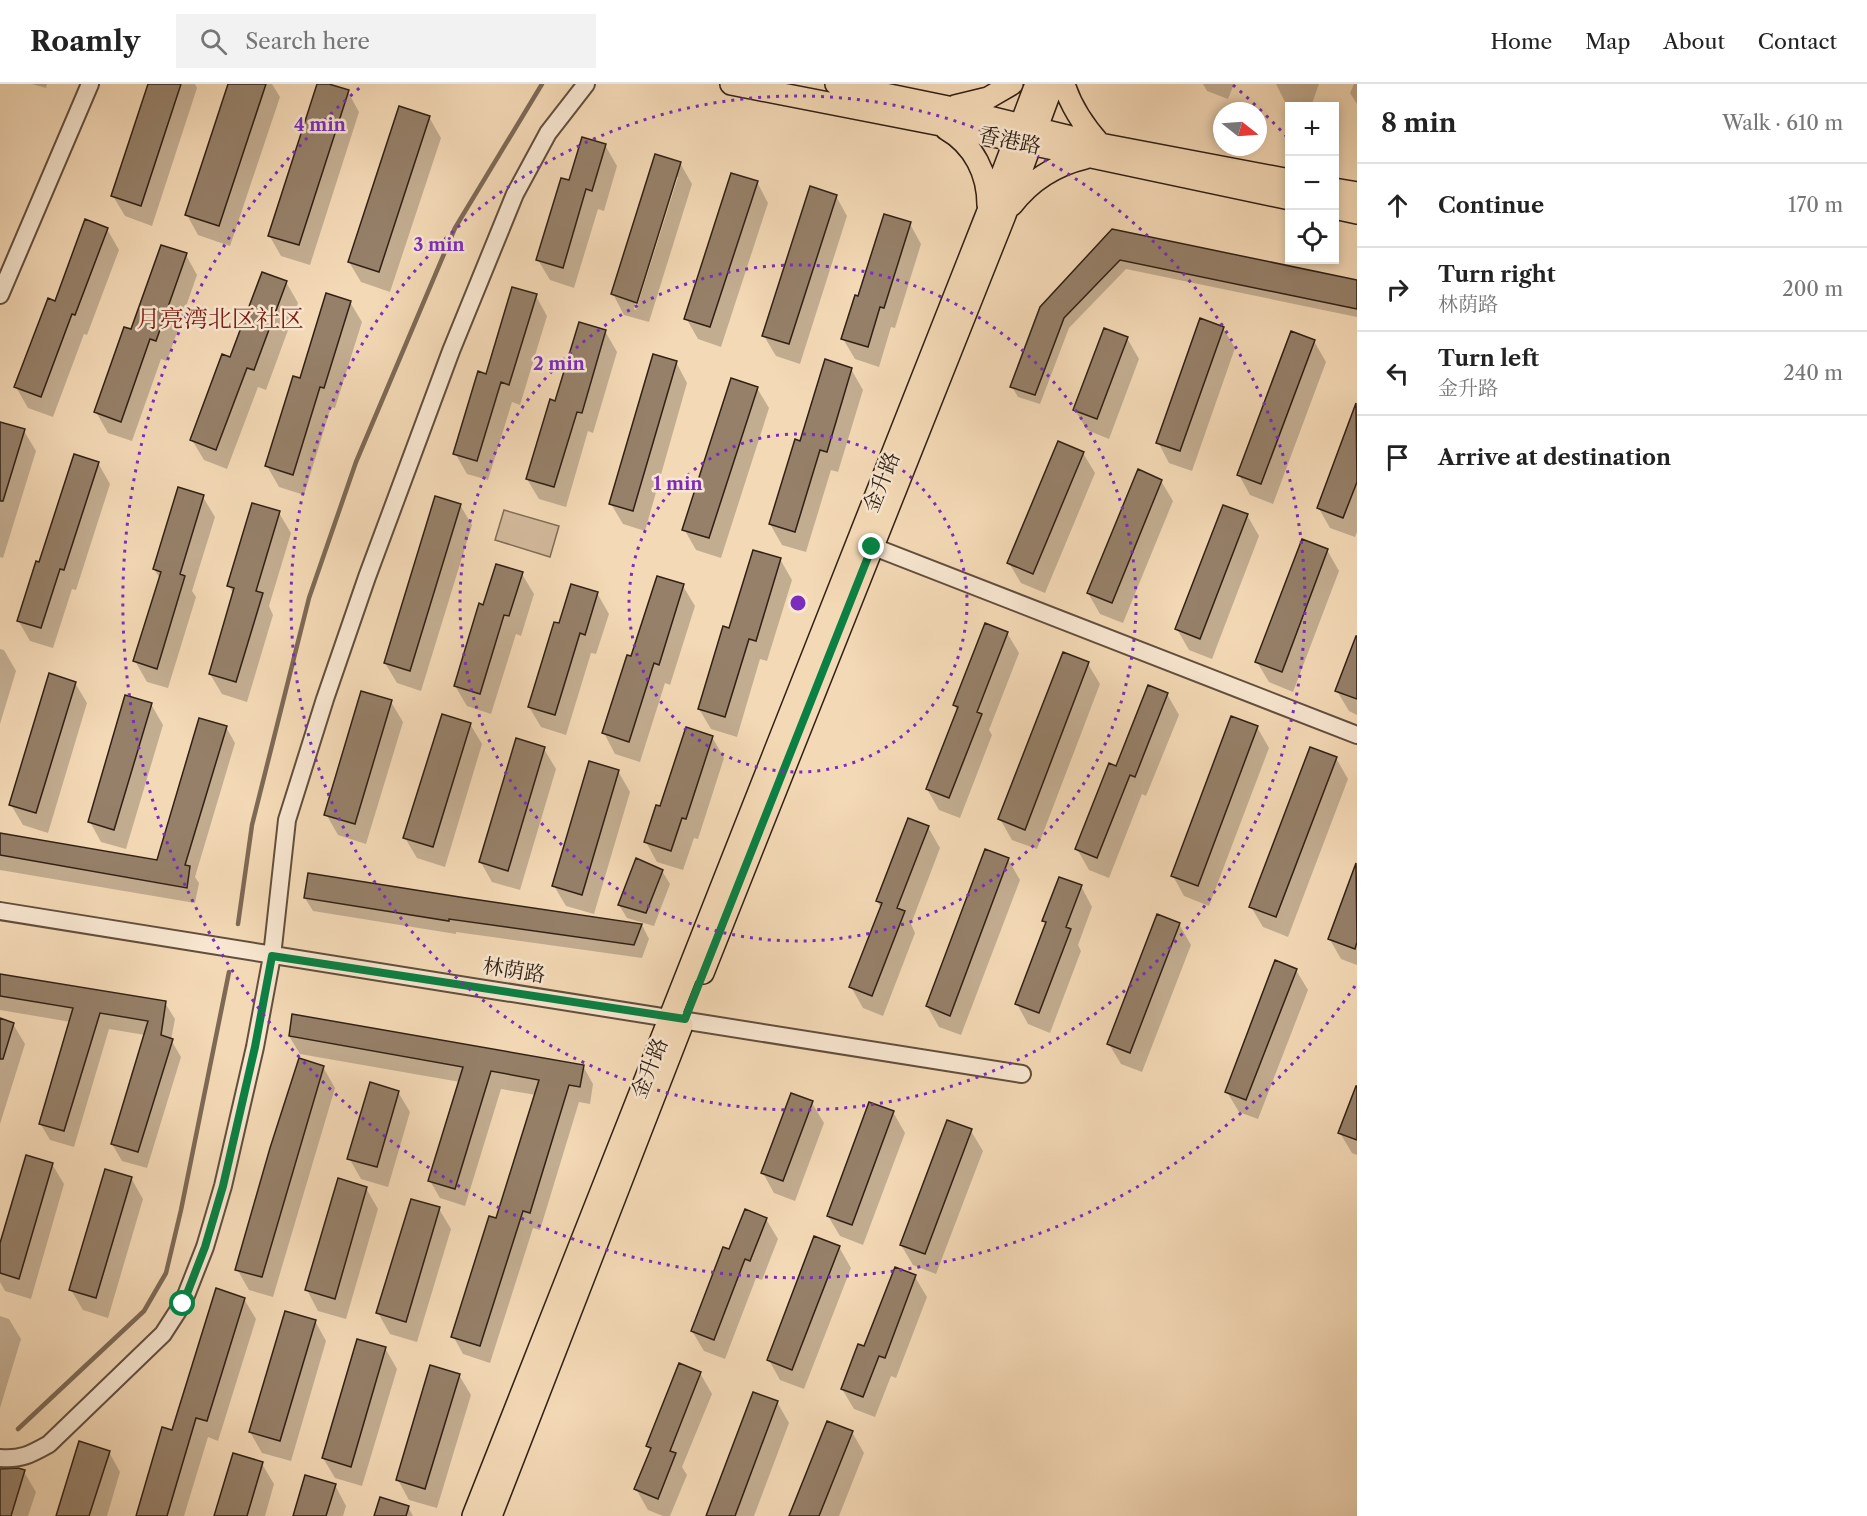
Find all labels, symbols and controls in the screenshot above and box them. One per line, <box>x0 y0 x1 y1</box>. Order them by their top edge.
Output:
search box <box>176 14 596 68</box>
text: Roamly <box>30 24 140 58</box>
icon: search <box>197 25 230 58</box>
text: Search here <box>245 28 370 55</box>
text: Home <box>1491 29 1552 54</box>
text: Map <box>1585 29 1630 54</box>
text: About <box>1663 29 1725 54</box>
text: Contact <box>1758 29 1837 54</box>
north arrow <box>1213 102 1267 156</box>
map controls <box>1285 102 1339 264</box>
button: + <box>1285 102 1339 156</box>
text: 8 min <box>1381 107 1457 139</box>
text: Walk · 610 m <box>1722 111 1843 135</box>
text: 4 min <box>294 114 347 136</box>
street label: 香港路 <box>977 121 1043 159</box>
button: − <box>1285 156 1339 210</box>
icon: ahead <box>1381 189 1414 222</box>
text: Continue <box>1438 192 1544 219</box>
text: 170 m <box>1788 193 1843 217</box>
button: locate <box>1285 210 1339 264</box>
text: 3 min <box>413 234 465 256</box>
text: Turn right <box>1438 261 1556 288</box>
icon: right <box>1381 273 1414 306</box>
text: 200 m <box>1782 277 1843 301</box>
text: 林荫路 <box>1438 292 1498 316</box>
district label: 月亮湾北区社区 <box>136 304 304 333</box>
text: Turn left <box>1438 345 1539 372</box>
text: 2 min <box>533 353 586 375</box>
icon: left <box>1381 357 1414 390</box>
text: 240 m <box>1783 361 1843 385</box>
text: 金升路 <box>1438 376 1498 400</box>
icon: arrive <box>1381 441 1414 474</box>
text: Arrive at destination <box>1438 444 1671 471</box>
street label: 金升路 <box>858 448 904 516</box>
text: 1 min <box>653 473 703 495</box>
route end <box>858 533 884 559</box>
centre of rings <box>788 593 808 613</box>
street label: 林荫路 <box>481 953 547 987</box>
street label: 金升路 <box>626 1034 672 1102</box>
route start <box>169 1290 195 1316</box>

